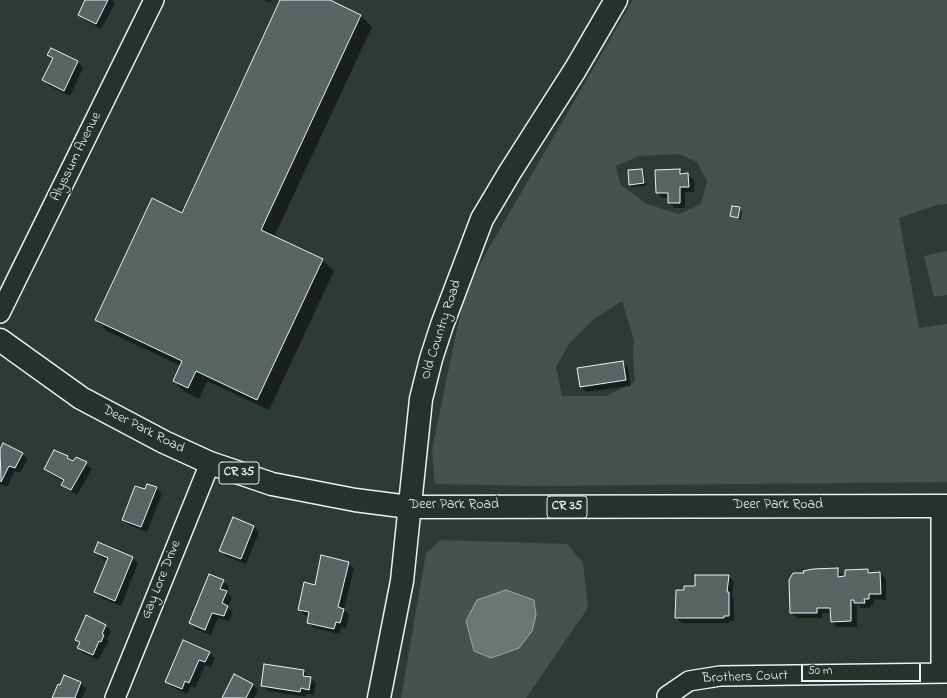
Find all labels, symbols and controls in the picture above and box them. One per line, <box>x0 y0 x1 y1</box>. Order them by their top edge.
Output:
street label: Alyssum Avenue <box>48 110 106 204</box>
street label: Old Country Road <box>418 278 466 382</box>
street label: Deer Park Road <box>99 402 187 458</box>
road number: CR 35 <box>219 462 259 484</box>
road number: CR 35 <box>547 496 587 518</box>
street label: Deer Park Road <box>409 498 499 514</box>
street label: Deer Park Road <box>733 498 823 514</box>
street label: Gay Lore Drive <box>139 538 185 622</box>
scale bar <box>803 656 923 682</box>
text: 50 m <box>808 662 832 680</box>
street label: Brothers Court <box>702 668 788 688</box>

